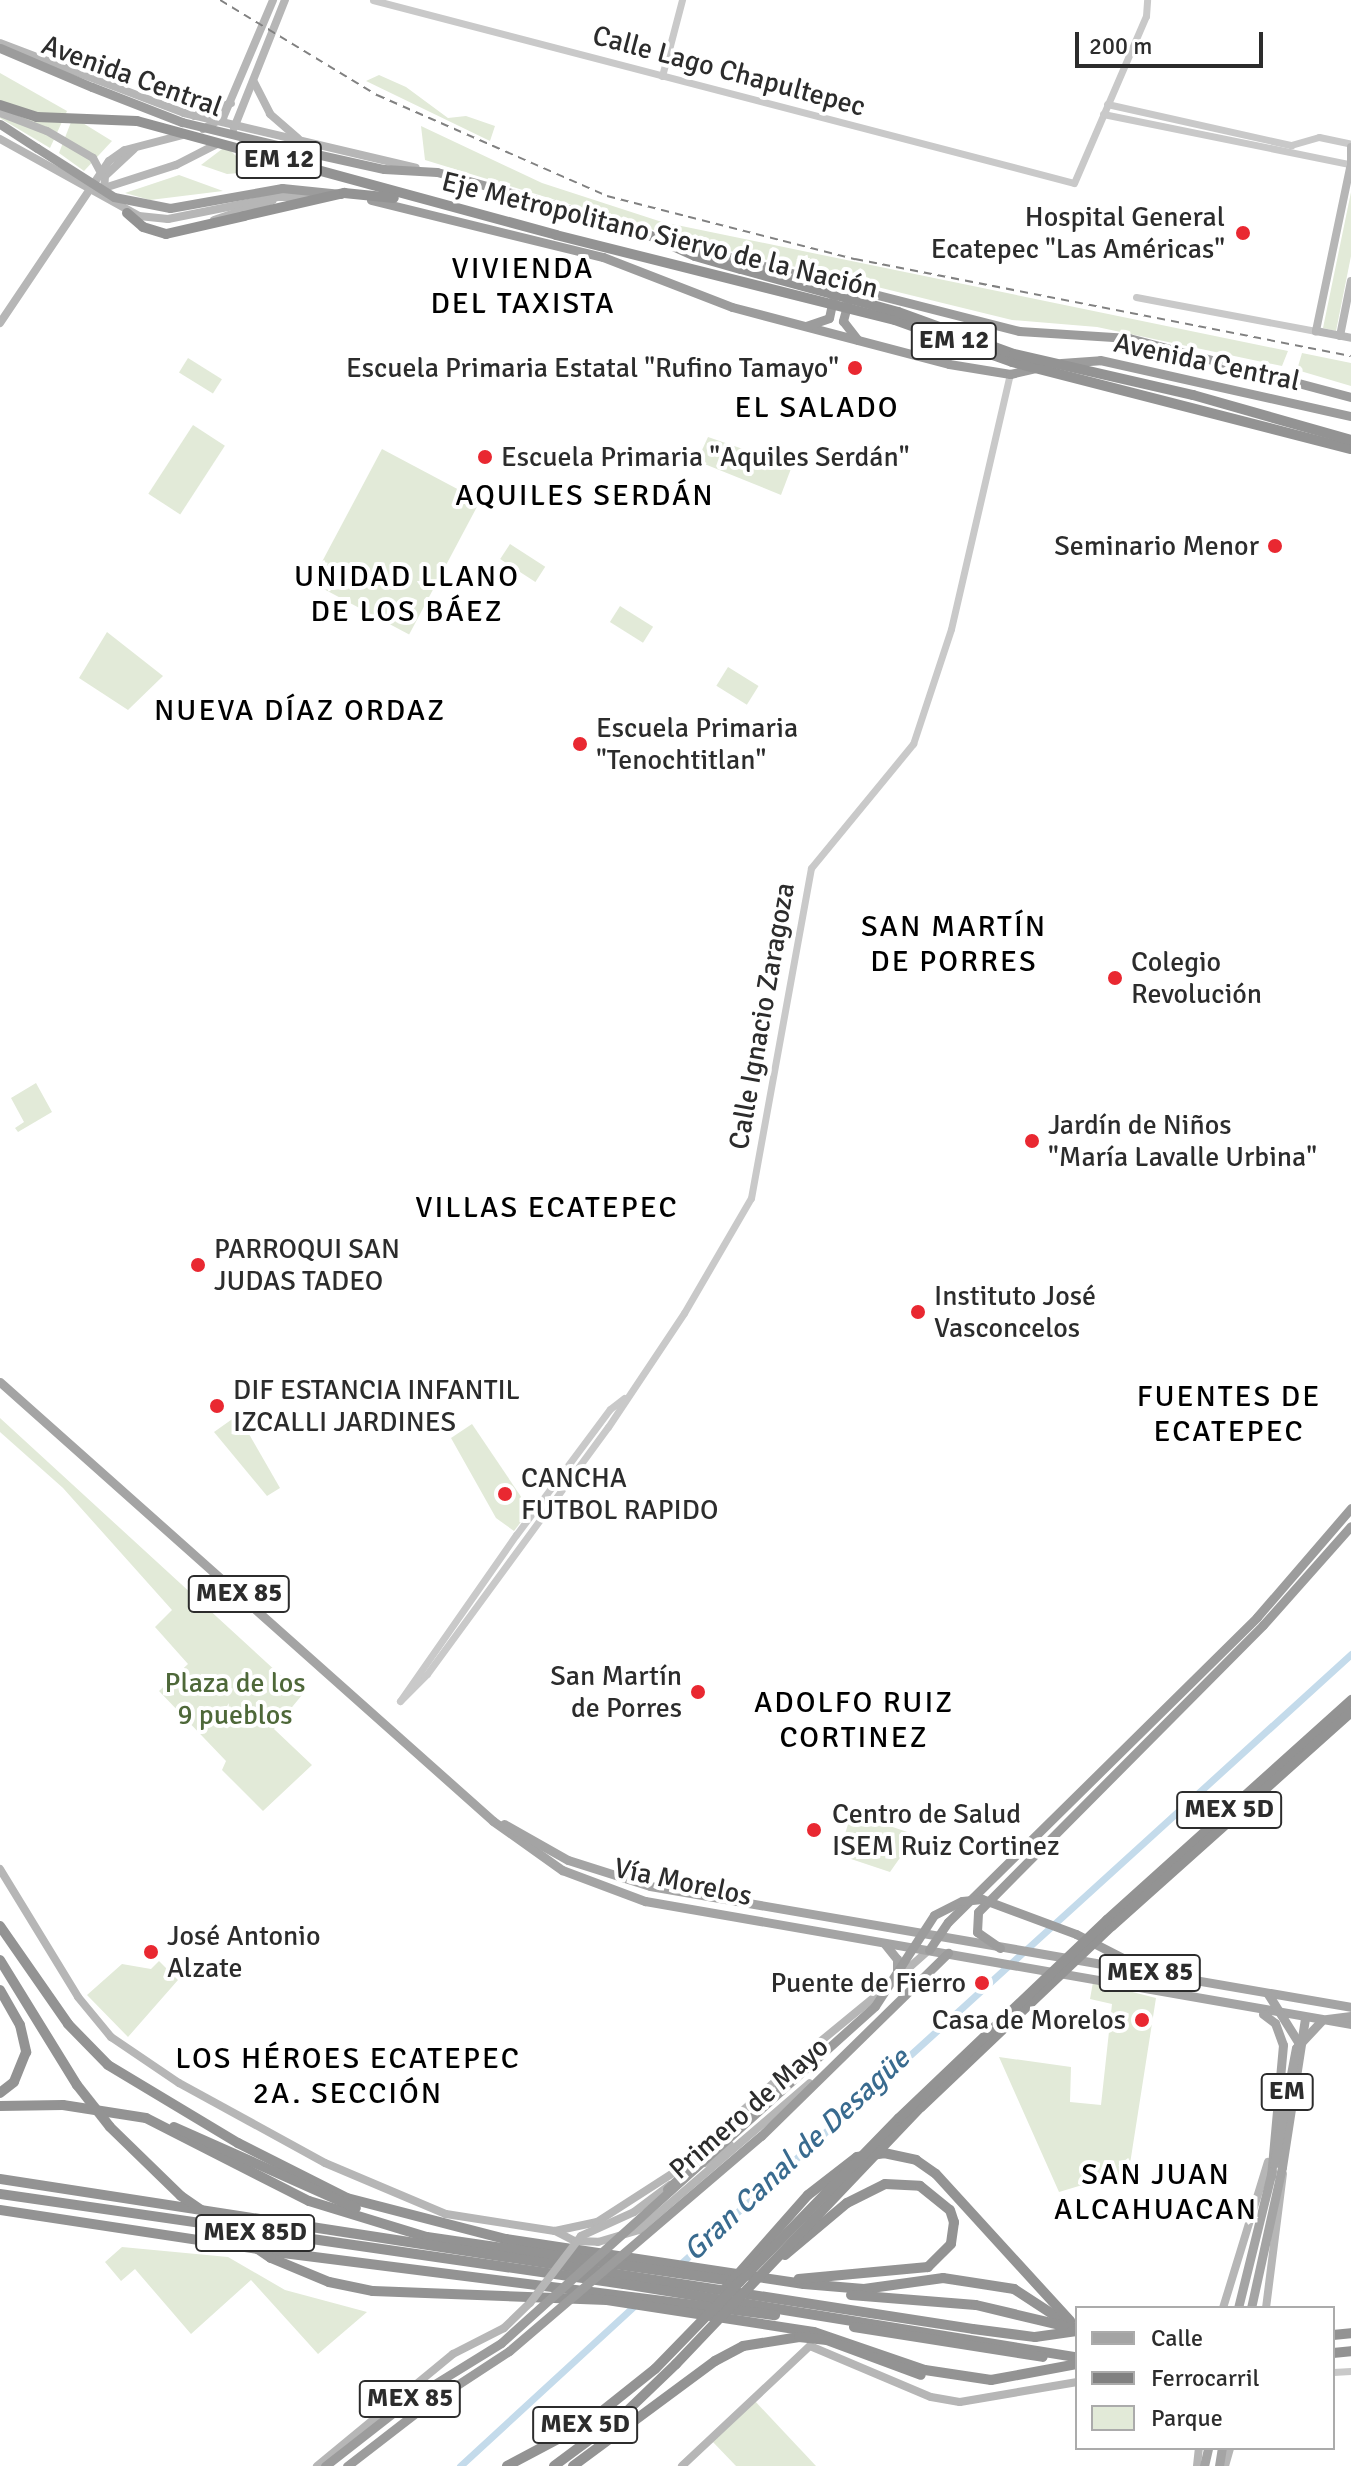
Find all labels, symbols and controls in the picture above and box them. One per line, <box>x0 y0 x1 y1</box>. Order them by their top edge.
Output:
scale bar <box>1079 16 1267 66</box>
street label: Calle Lago Chapultepec <box>589 18 869 124</box>
street label: Avenida Central <box>37 28 227 124</box>
text: 200 m <box>1089 31 1152 61</box>
road number: EM 12 <box>235 138 323 182</box>
street label: Eje Metropolitano Siervo de la Nación <box>438 164 882 306</box>
place label: Hospital General Ecatepec "Las Américas" <box>931 200 1225 266</box>
marker: Hospital General Ecatepec "Las Américas" <box>1232 222 1254 244</box>
district label: VIVIENDA DEL TAXISTA <box>430 251 616 322</box>
road number: EM 12 <box>910 319 998 363</box>
street label: Avenida Central <box>1111 326 1303 398</box>
place label: Escuela Primaria Estatal "Rufino Tamayo" <box>346 351 839 385</box>
marker: Escuela Primaria Estatal "Rufino Tamayo" <box>846 359 864 377</box>
district label: EL SALADO <box>735 390 899 426</box>
place label: Escuela Primaria "Aquiles Serdán" <box>501 440 910 474</box>
marker: Escuela Primaria "Aquiles Serdán" <box>476 448 494 466</box>
district label: AQUILES SERDÁN <box>455 478 715 514</box>
place label: Seminario Menor <box>1054 529 1259 563</box>
marker: Seminario Menor <box>1266 537 1284 555</box>
district label: UNIDAD LLANO DE LOS BÁEZ <box>294 559 520 630</box>
district label: NUEVA DÍAZ ORDAZ <box>154 693 446 729</box>
place label: Escuela Primaria "Tenochtitlan" <box>596 711 798 777</box>
marker: Escuela Primaria "Tenochtitlan" <box>571 735 589 753</box>
street label: Calle Ignacio Zaragoza <box>722 880 802 1152</box>
district label: SAN MARTÍN DE PORRES <box>861 909 1047 980</box>
place label: Colegio Revolución <box>1131 945 1262 1011</box>
marker: Colegio Revolución <box>1106 969 1124 987</box>
place label: Jardín de Niños "María Lavalle Urbina" <box>1048 1108 1317 1174</box>
marker: Jardín de Niños "María Lavalle Urbina" <box>1023 1132 1041 1150</box>
district label: VILLAS ECATEPEC <box>415 1190 679 1226</box>
place label: PARROQUI SAN JUDAS TADEO <box>214 1232 400 1298</box>
marker: PARROQUI SAN JUDAS TADEO <box>189 1256 207 1274</box>
place label: Instituto José Vasconcelos <box>934 1279 1096 1345</box>
marker: Instituto José Vasconcelos <box>909 1303 927 1321</box>
place label: DIF ESTANCIA INFANTIL IZCALLI JARDINES <box>233 1373 520 1439</box>
district label: FUENTES DE ECATEPEC <box>1137 1379 1321 1450</box>
marker: DIF ESTANCIA INFANTIL IZCALLI JARDINES <box>208 1397 226 1415</box>
place label: CANCHA FUTBOL RAPIDO <box>521 1461 718 1527</box>
marker: CANCHA FUTBOL RAPIDO <box>496 1485 514 1503</box>
road number: MEX 85 <box>187 1572 291 1616</box>
place label: San Martín de Porres <box>550 1659 682 1725</box>
park label: Plaza de los 9 pueblos <box>165 1666 305 1732</box>
marker: San Martín de Porres <box>689 1683 707 1701</box>
district label: ADOLFO RUIZ CORTINEZ <box>754 1685 954 1756</box>
road number: MEX 5D <box>1175 1788 1283 1832</box>
place label: Centro de Salud ISEM Ruiz Cortinez <box>832 1797 1060 1863</box>
marker: Centro de Salud ISEM Ruiz Cortinez <box>803 1819 825 1841</box>
street label: Vía Morelos <box>611 1851 755 1913</box>
place label: José Antonio Alzate <box>167 1919 320 1985</box>
marker: José Antonio Alzate <box>142 1943 160 1961</box>
road number: MEX 85 <box>1098 1951 1202 1995</box>
place label: Puente de Fierro <box>770 1966 966 2000</box>
marker: Puente de Fierro <box>973 1974 991 1992</box>
place label: Casa de Morelos <box>932 2003 1126 2037</box>
marker: Casa de Morelos <box>1133 2011 1151 2029</box>
street label: Primero de Mayo <box>663 2030 835 2186</box>
district label: LOS HÉROES ECATEPEC 2A. SECCIÓN <box>175 2041 521 2112</box>
water label: Gran Canal de Desagüe <box>677 2041 917 2269</box>
road number: EM <box>1259 2070 1315 2114</box>
district label: SAN JUAN ALCAHUACAN <box>1054 2157 1258 2228</box>
road number: MEX 85D <box>195 2211 315 2255</box>
legend <box>1075 2306 1335 2450</box>
text: Calle <box>1151 2323 1203 2353</box>
text: Ferrocarril <box>1151 2363 1260 2393</box>
road number: MEX 85 <box>358 2377 462 2421</box>
road number: MEX 5D <box>531 2403 639 2447</box>
text: Parque <box>1151 2403 1223 2433</box>

